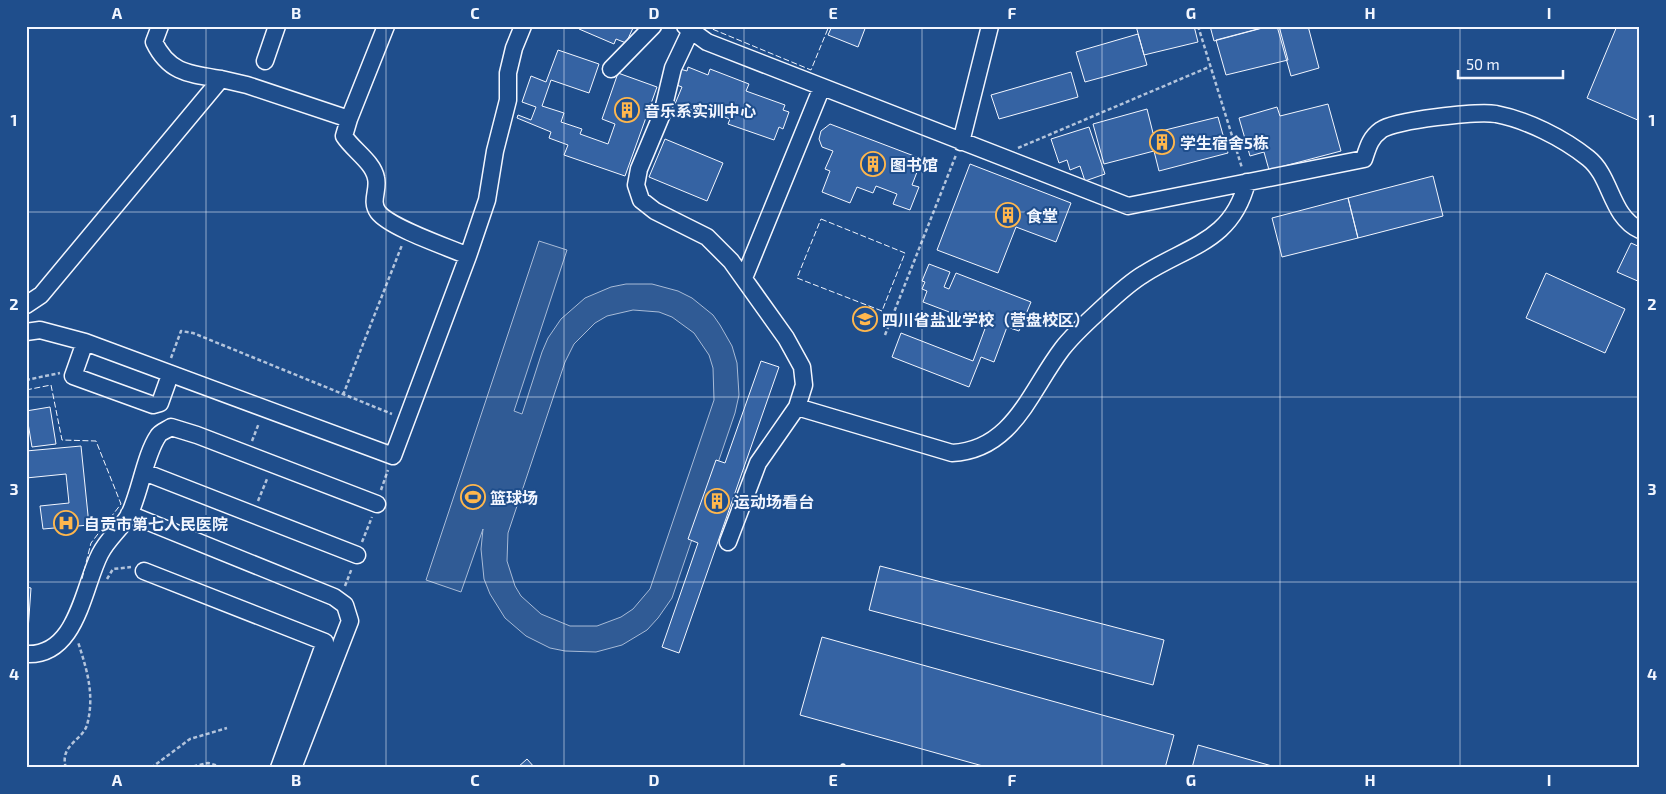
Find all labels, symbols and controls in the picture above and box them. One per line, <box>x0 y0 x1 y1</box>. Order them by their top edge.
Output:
text: A <box>112 3 123 22</box>
text: B <box>291 3 301 22</box>
text: C <box>470 3 480 22</box>
text: D <box>649 3 660 22</box>
text: E <box>828 3 838 22</box>
text: F <box>1008 3 1017 22</box>
text: G <box>1186 3 1196 22</box>
text: H <box>1364 3 1376 22</box>
text: I <box>1547 3 1551 22</box>
scale bar <box>1458 48 1564 80</box>
text: 50 m <box>1466 55 1500 73</box>
building icon: 音乐系实训中心 <box>614 97 640 123</box>
place label: 音乐系实训中心 <box>644 101 756 120</box>
text: 1 <box>11 110 17 129</box>
text: 1 <box>1649 110 1655 129</box>
building icon: 学生宿舍5栋 <box>1149 129 1175 155</box>
place label: 学生宿舍5栋 <box>1180 133 1269 152</box>
building icon: 图书馆 <box>860 151 886 177</box>
place label: 图书馆 <box>890 155 938 174</box>
building icon: 食堂 <box>995 202 1021 228</box>
place label: 食堂 <box>1026 206 1058 225</box>
text: 2 <box>9 294 19 313</box>
text: 2 <box>1647 294 1657 313</box>
school or university icon: 四川省盐业学校（营盘校区） <box>852 306 878 332</box>
place label: 四川省盐业学校（营盘校区） <box>882 310 1090 329</box>
text: 3 <box>9 479 19 498</box>
text: 3 <box>1647 479 1657 498</box>
sports icon: 篮球场 <box>460 484 486 510</box>
place label: 篮球场 <box>490 488 538 507</box>
building icon: 运动场看台 <box>704 488 730 514</box>
place label: 运动场看台 <box>734 492 814 511</box>
hospital icon: 自贡市第七人民医院 <box>53 510 79 536</box>
place label: 自贡市第七人民医院 <box>84 514 228 533</box>
text: 4 <box>9 664 19 683</box>
text: 4 <box>1647 664 1657 683</box>
text: A <box>112 770 123 789</box>
text: B <box>291 770 301 789</box>
text: C <box>470 770 480 789</box>
text: D <box>649 770 660 789</box>
text: E <box>828 770 838 789</box>
text: F <box>1008 770 1017 789</box>
text: G <box>1186 770 1196 789</box>
text: H <box>1364 770 1376 789</box>
text: I <box>1547 770 1551 789</box>

